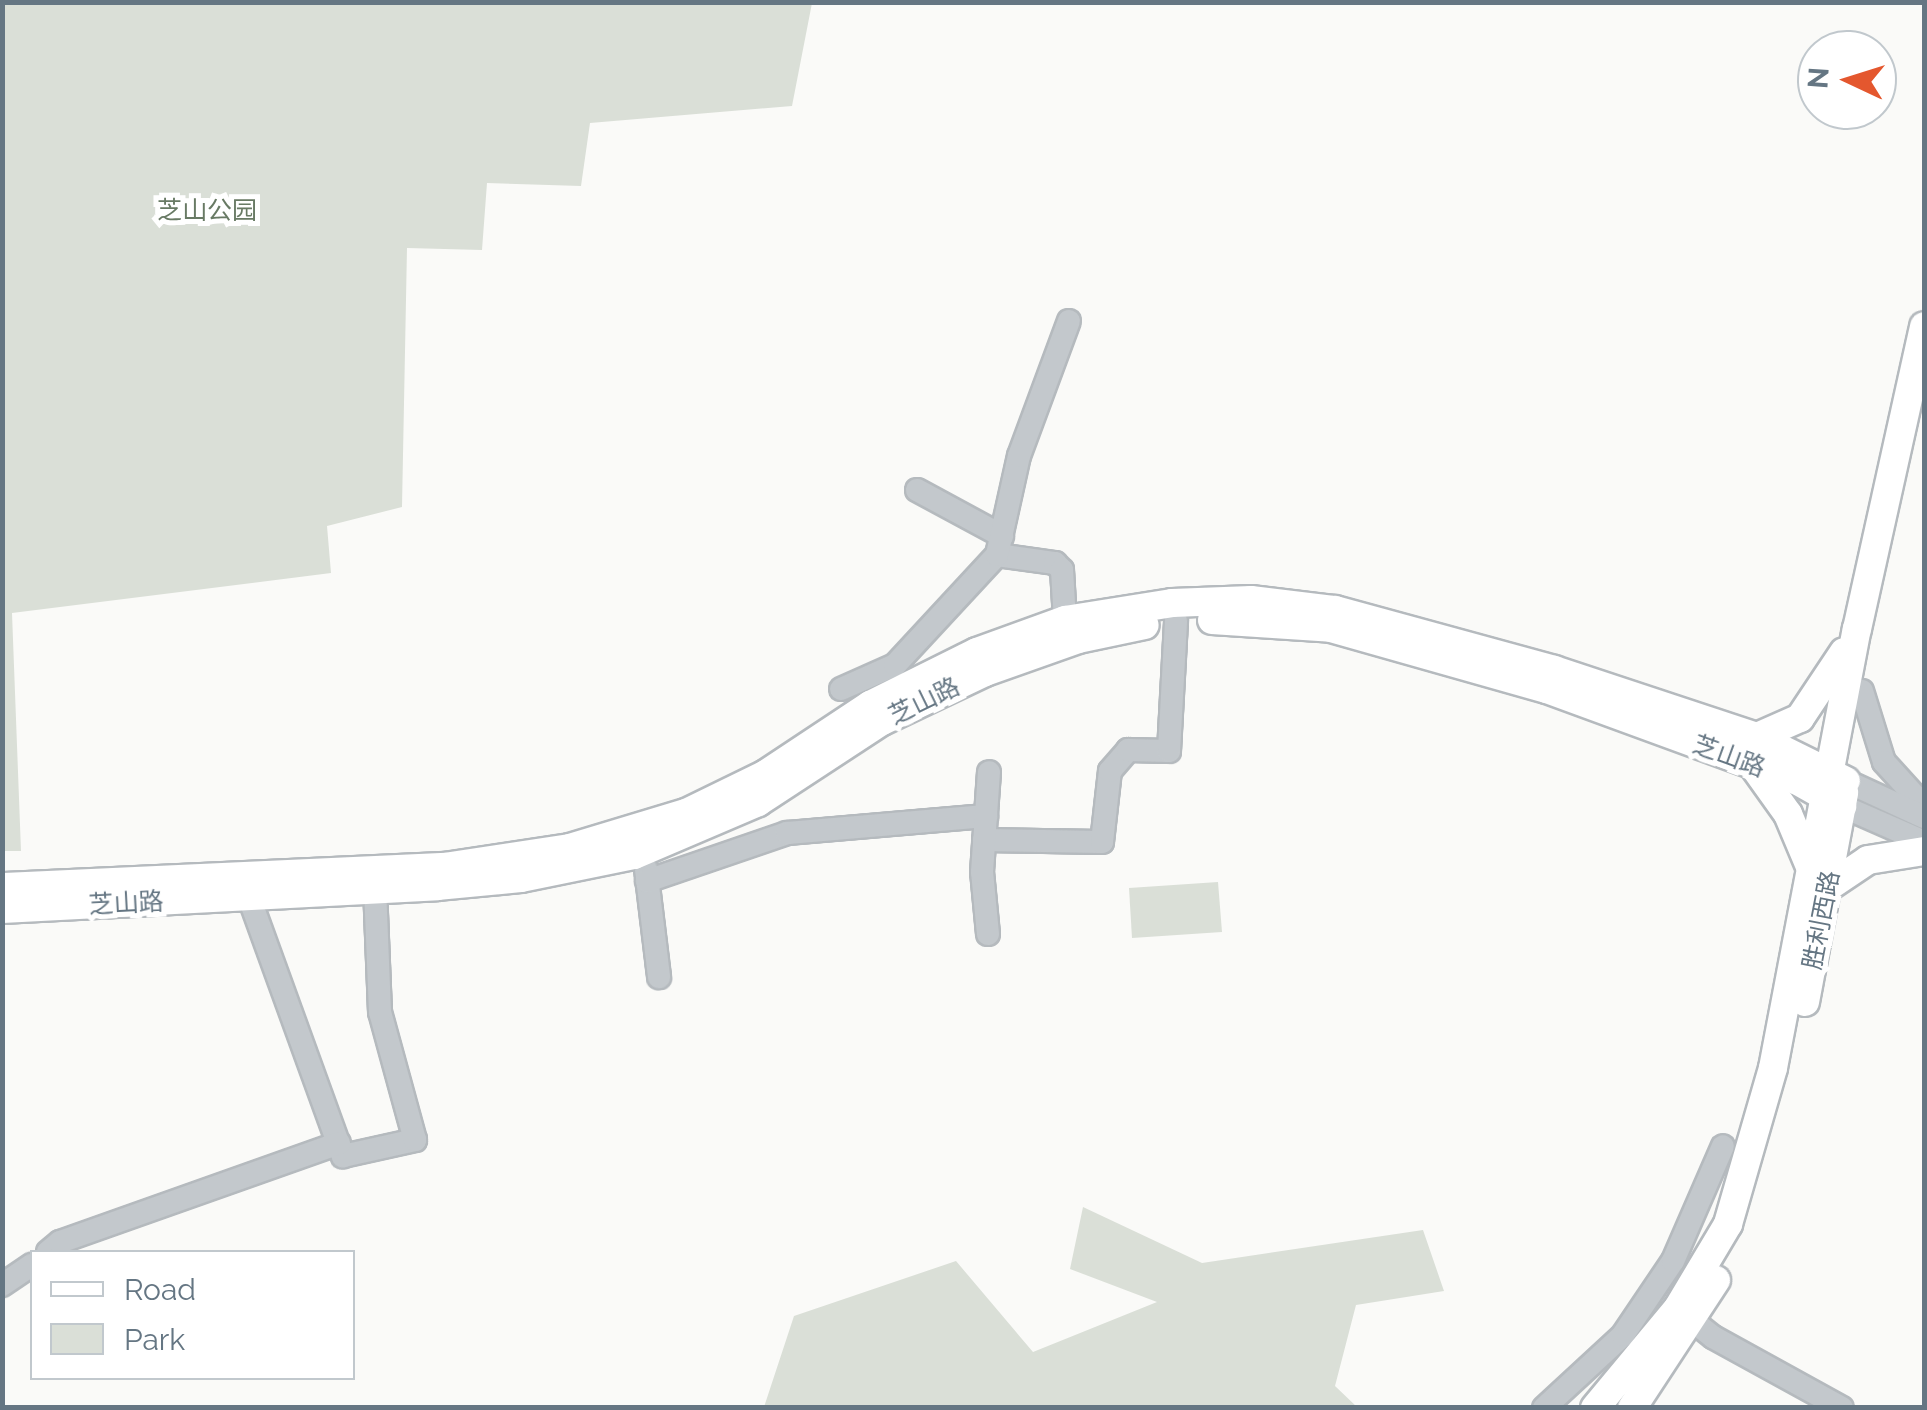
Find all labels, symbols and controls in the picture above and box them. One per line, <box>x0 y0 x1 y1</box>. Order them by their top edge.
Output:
north arrow <box>1797 30 1897 130</box>
text: N <box>1801 66 1836 90</box>
park label: 芝山公园 <box>157 195 257 225</box>
street label: 芝山路 <box>884 671 964 731</box>
street label: 芝山路 <box>1689 729 1769 783</box>
street label: 胜利西路 <box>1797 868 1845 972</box>
street label: 芝山路 <box>88 886 164 920</box>
legend <box>30 1250 355 1380</box>
text: Road <box>124 1272 196 1307</box>
text: Park <box>124 1322 185 1357</box>

